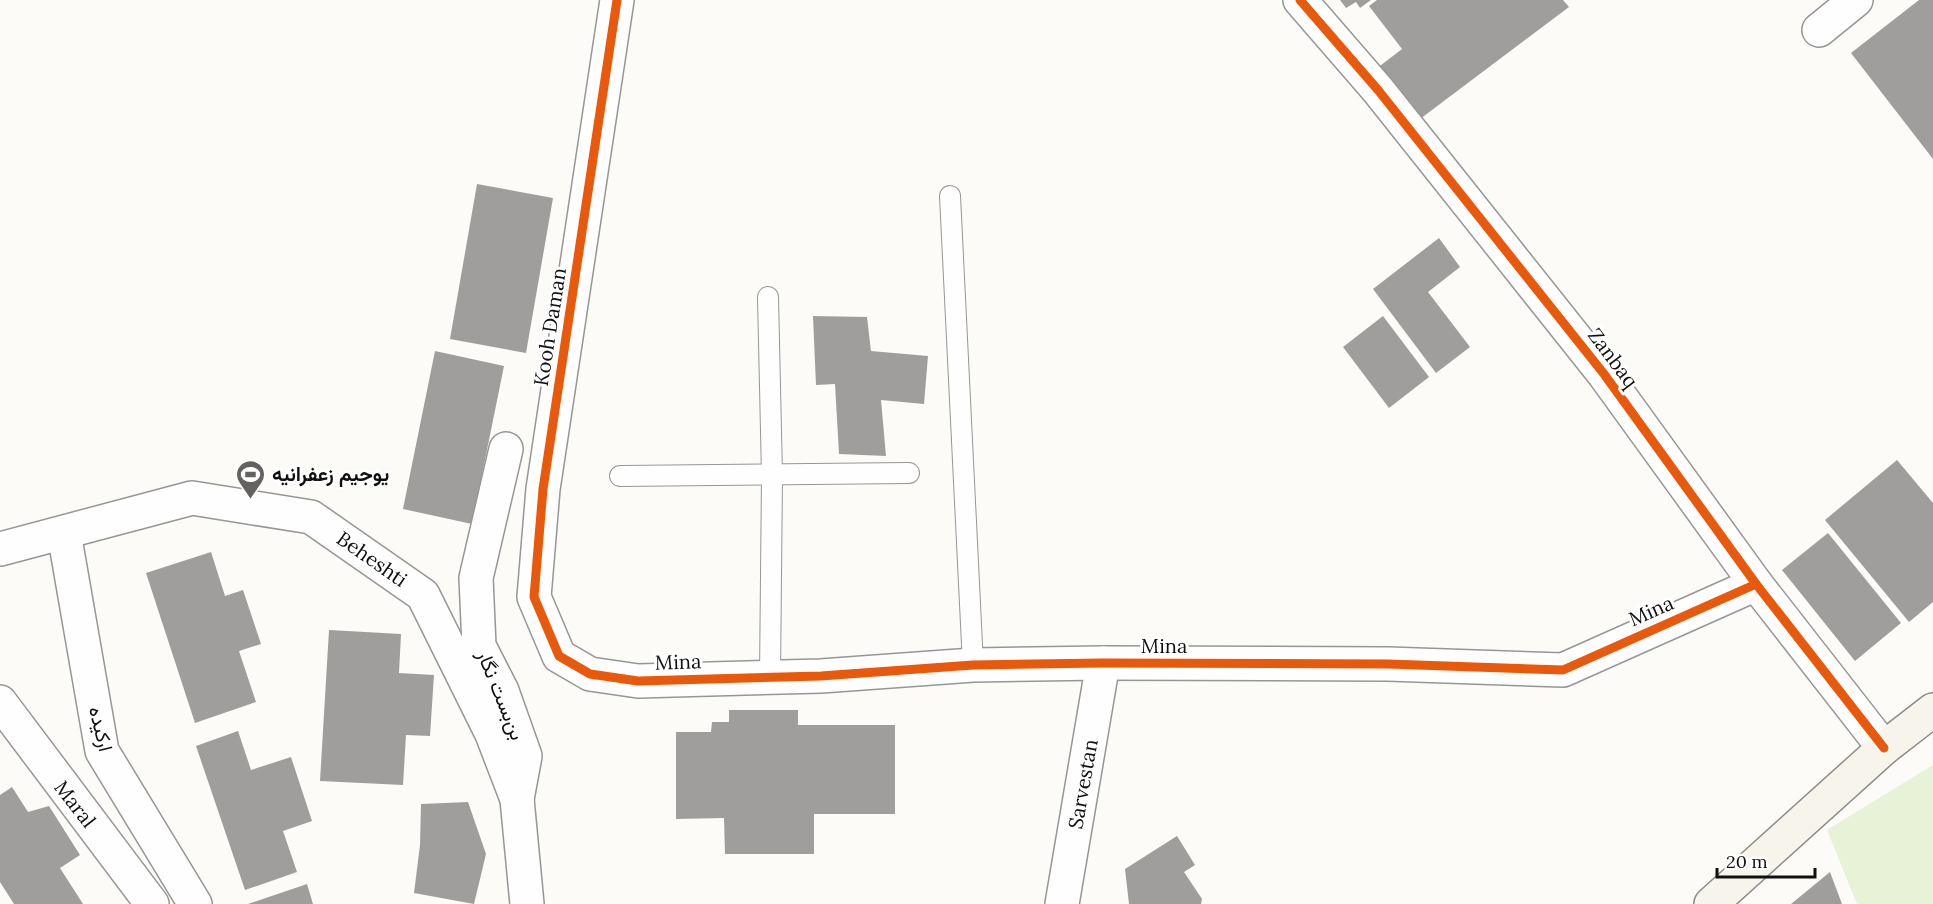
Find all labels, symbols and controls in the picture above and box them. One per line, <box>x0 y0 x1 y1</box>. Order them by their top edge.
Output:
street label: Kooh Daman <box>528 266 571 388</box>
street label: Zanbaq <box>1583 323 1644 393</box>
sports icon: یوجیم زعفرانیه <box>235 458 267 500</box>
place label: یوجیم زعفرانیه <box>272 461 389 487</box>
street label: Beheshti <box>332 525 412 592</box>
street label: Mina <box>1624 590 1677 631</box>
street label: Mina <box>1141 633 1187 658</box>
street label: بن‌بست نگار <box>471 645 531 744</box>
street label: Mina <box>654 648 702 675</box>
street label: ارکیده <box>83 704 119 754</box>
street label: Sarvestan <box>1062 737 1103 831</box>
street label: Maral <box>49 775 102 832</box>
scale bar <box>1717 841 1814 879</box>
text: 20 m <box>1726 850 1768 873</box>

